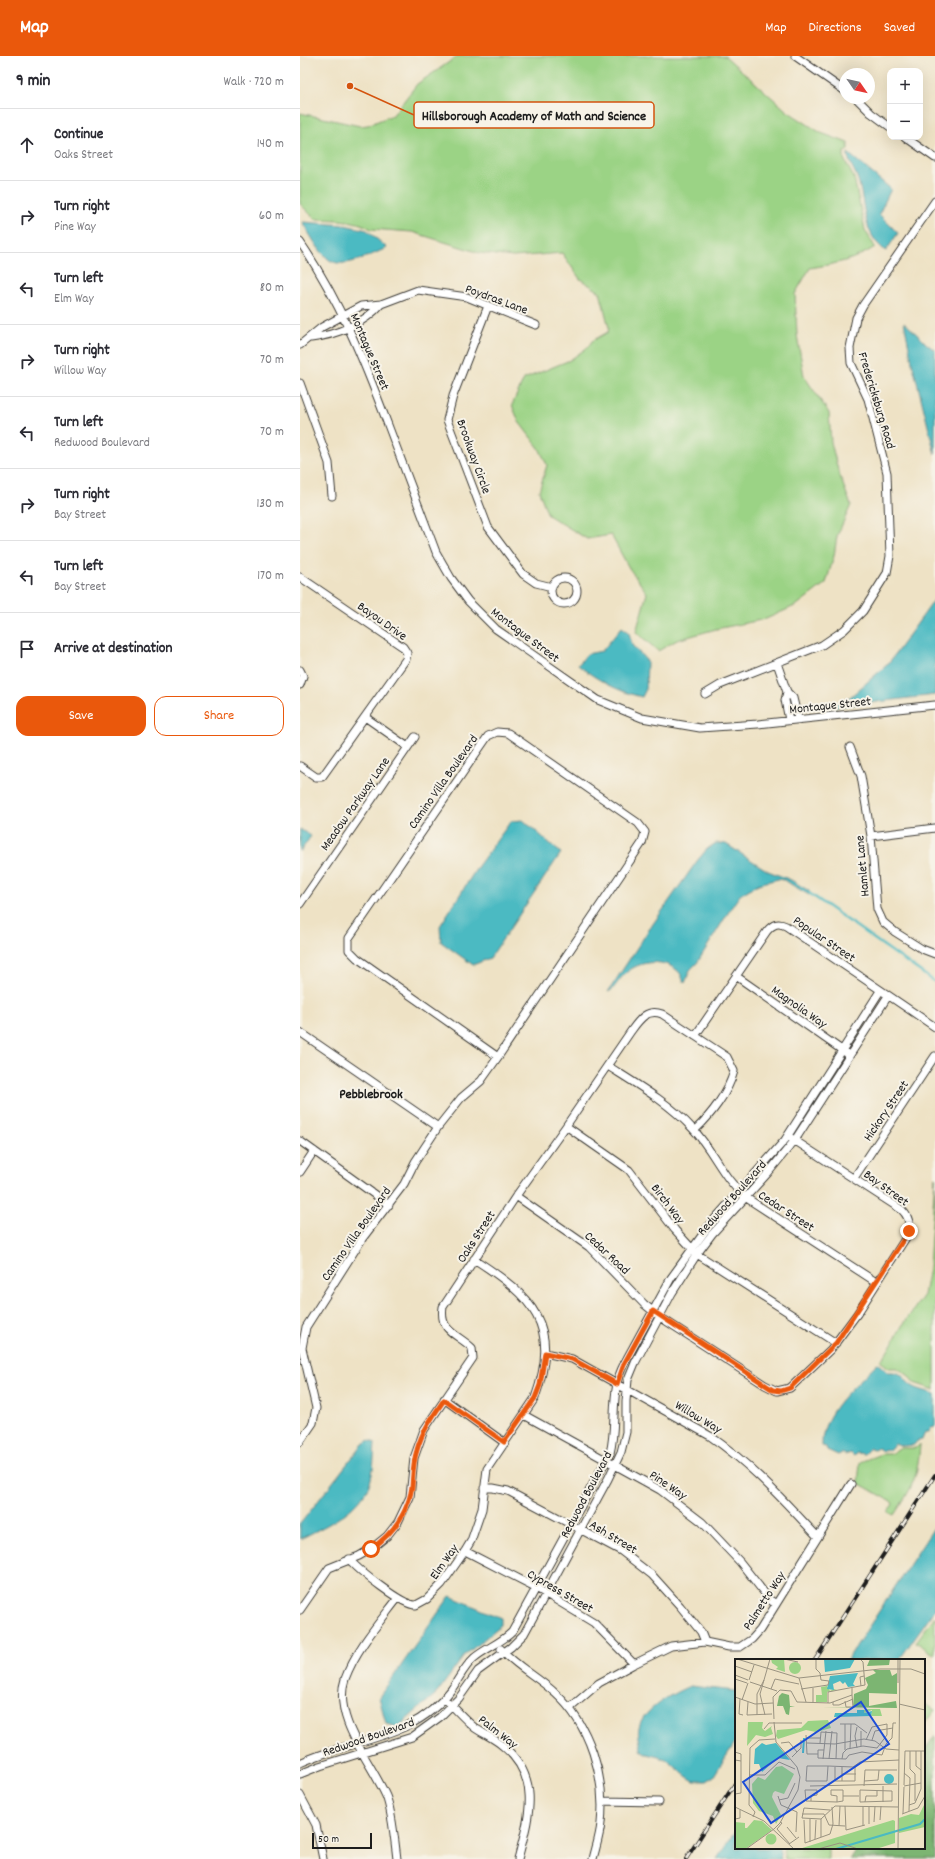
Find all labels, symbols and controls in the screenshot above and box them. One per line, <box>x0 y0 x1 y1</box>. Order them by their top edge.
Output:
text: Map <box>20 15 49 42</box>
text: Map <box>765 18 787 38</box>
text: Directions <box>809 18 862 38</box>
text: Saved <box>884 18 915 38</box>
north arrow <box>839 68 875 104</box>
map controls <box>887 68 923 140</box>
button: + <box>887 68 923 104</box>
text: 9 min <box>16 70 50 94</box>
text: Walk · 720 m <box>223 73 284 92</box>
callout: Hillsborough Academy of Math and Science <box>414 102 654 128</box>
button: − <box>887 104 923 140</box>
text: Hillsborough Academy of Math and Science <box>422 107 646 127</box>
text: Continue <box>54 124 103 146</box>
icon: ahead <box>16 134 38 156</box>
text: 140 m <box>257 135 284 154</box>
text: Oaks Street <box>54 146 113 165</box>
text: Turn right <box>54 196 110 218</box>
icon: right <box>16 206 38 228</box>
text: 60 m <box>259 207 284 226</box>
text: Pine Way <box>54 218 96 237</box>
text: Turn left <box>54 268 103 290</box>
icon: left <box>16 278 38 300</box>
text: 80 m <box>260 279 284 298</box>
street label: Poydras Lane <box>462 280 530 321</box>
text: Elm Way <box>54 290 94 309</box>
street label: Montague Street <box>344 311 394 394</box>
text: Turn right <box>54 340 110 362</box>
icon: right <box>16 350 38 372</box>
street label: Fredericksburg Road <box>852 350 899 452</box>
text: 70 m <box>260 351 284 370</box>
text: Willow Way <box>54 362 106 381</box>
text: Turn left <box>54 412 103 434</box>
street label: Brookway Circle <box>450 417 495 497</box>
icon: left <box>16 422 38 444</box>
text: 70 m <box>260 423 284 442</box>
text: Redwood Boulevard <box>54 434 150 453</box>
text: Turn right <box>54 484 110 506</box>
icon: right <box>16 494 38 516</box>
text: 130 m <box>256 495 284 514</box>
text: Bay Street <box>54 506 106 525</box>
text: Turn left <box>54 556 103 578</box>
icon: left <box>16 566 38 588</box>
text: 170 m <box>257 567 284 586</box>
text: Bay Street <box>54 578 106 597</box>
street label: Bayou Drive <box>353 598 411 646</box>
street label: Montague Street <box>486 604 563 668</box>
icon: arrive <box>16 638 38 660</box>
text: Arrive at destination <box>54 638 172 660</box>
street label: Montague Street <box>789 693 872 720</box>
button: Save <box>16 696 146 736</box>
button: Share <box>154 696 284 736</box>
street label: Camino Villa Boulevard <box>404 731 484 833</box>
street label: Meadow Parkway Lane <box>317 753 396 855</box>
street label: Hamlet Lane <box>851 834 876 897</box>
street label: Popular Street <box>788 912 859 968</box>
street label: Magnolia Way <box>767 982 831 1035</box>
street label: Hickory Street <box>860 1077 915 1146</box>
district label: Pebblebrook <box>339 1085 403 1105</box>
street label: Redwood Boulevard <box>694 1157 772 1241</box>
street label: Bay Street <box>859 1166 912 1212</box>
street label: Birch Way <box>645 1180 689 1229</box>
street label: Camino Villa Boulevard <box>317 1183 397 1285</box>
street label: Cedar Street <box>754 1187 818 1238</box>
street label: Oaks Street <box>453 1207 501 1267</box>
route end <box>900 1222 918 1240</box>
street label: Cedar Road <box>579 1228 633 1280</box>
street label: Willow Way <box>671 1397 726 1440</box>
street label: Redwood Boulevard <box>556 1448 618 1542</box>
street label: Pine Way <box>645 1467 691 1506</box>
street label: Ash Street <box>585 1516 641 1560</box>
route start <box>362 1540 380 1558</box>
street label: Elm Way <box>426 1540 465 1584</box>
street label: Cypress Street <box>523 1566 597 1619</box>
street label: Palmetto Way <box>739 1568 792 1635</box>
inset map <box>735 1659 925 1849</box>
street label: Palm Way <box>474 1711 522 1755</box>
street label: Redwood Boulevard <box>320 1714 417 1763</box>
scale bar <box>312 1831 372 1850</box>
text: 50 m <box>318 1832 339 1848</box>

